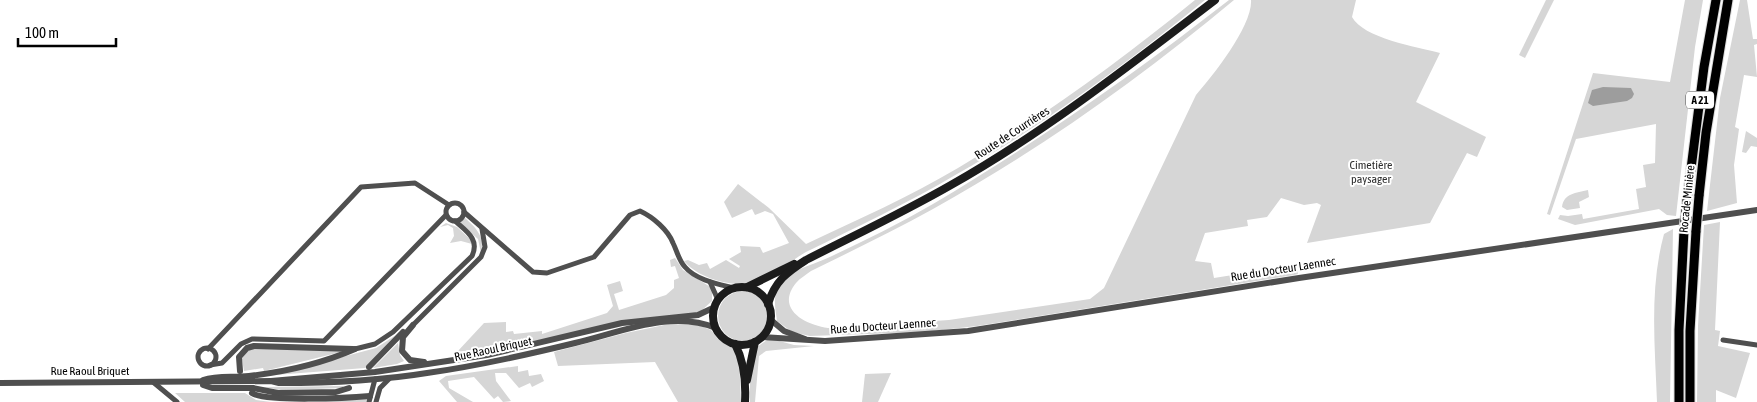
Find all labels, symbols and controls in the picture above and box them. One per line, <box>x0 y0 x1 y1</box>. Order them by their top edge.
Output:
scale bar <box>18 15 115 47</box>
text: 100 m <box>25 24 59 41</box>
road number: A 21 <box>1686 92 1714 108</box>
street label: Route de Courrières <box>972 104 1052 162</box>
park label: Cimetière paysager <box>1350 158 1392 186</box>
street label: Rocade Minière <box>1676 164 1698 234</box>
street label: Rue du Docteur Laennec <box>1230 254 1337 284</box>
street label: Rue du Docteur Laennec <box>830 315 937 337</box>
street label: Rue Raoul Briquet <box>453 334 534 364</box>
street label: Rue Raoul Briquet <box>50 364 130 378</box>

